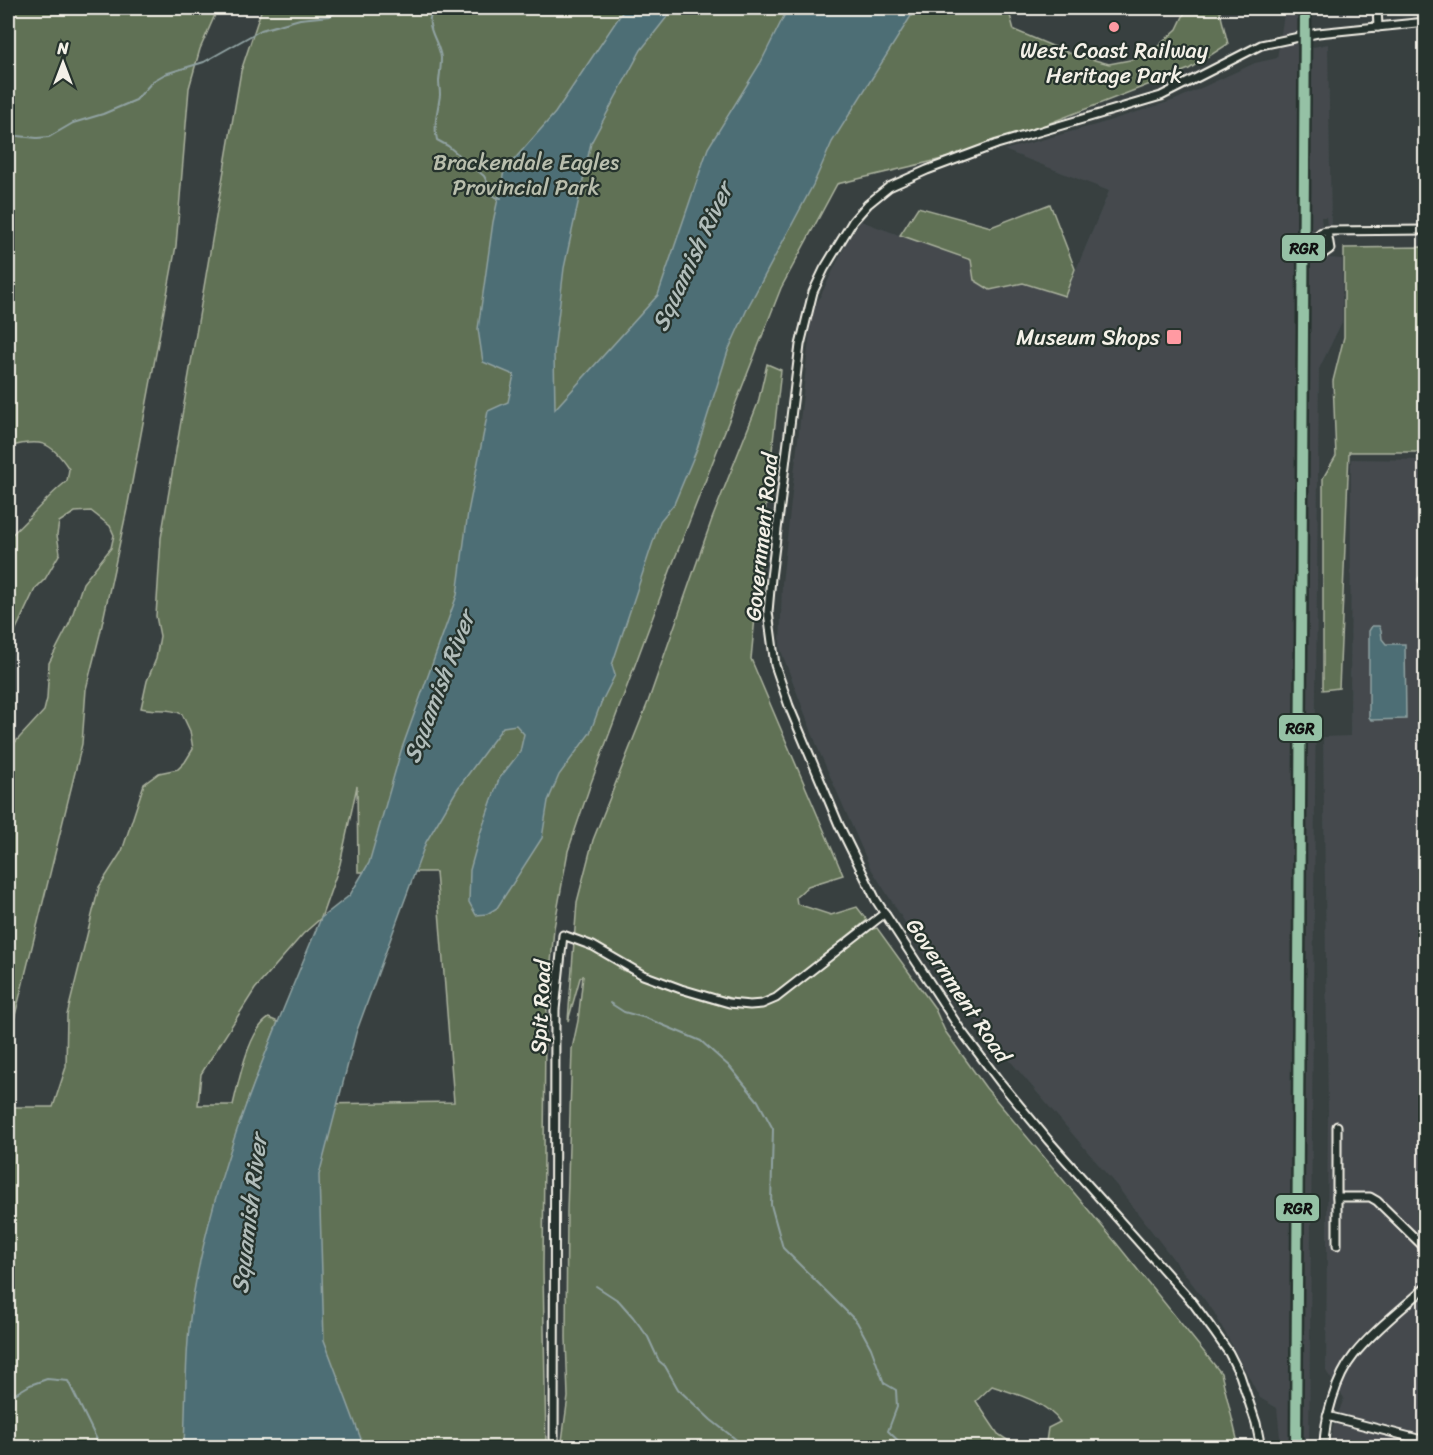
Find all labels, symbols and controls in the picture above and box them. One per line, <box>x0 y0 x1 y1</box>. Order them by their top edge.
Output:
marker: West Coast Railway Heritage Park <box>1107 20 1121 34</box>
place label: West Coast Railway Heritage Park <box>1020 31 1209 95</box>
north arrow <box>33 33 93 93</box>
text: N <box>56 34 69 63</box>
park label: Brackendale Eagles Provincial Park <box>433 143 619 207</box>
water label: Squamish River <box>639 172 747 338</box>
line badge: RGR <box>1281 234 1326 262</box>
text: RGR <box>1288 234 1319 263</box>
place label: Museum Shops <box>1016 318 1161 357</box>
marker: Museum Shops <box>1165 328 1183 346</box>
street label: Government Road <box>733 450 790 623</box>
water label: Squamish River <box>391 601 489 769</box>
line badge: RGR <box>1278 714 1323 742</box>
text: RGR <box>1284 714 1315 743</box>
street label: Government Road <box>895 910 1023 1072</box>
street label: Spit Road <box>519 958 563 1055</box>
water label: Squamish River <box>218 1128 280 1296</box>
line badge: RGR <box>1275 1194 1320 1222</box>
text: RGR <box>1282 1194 1313 1223</box>

